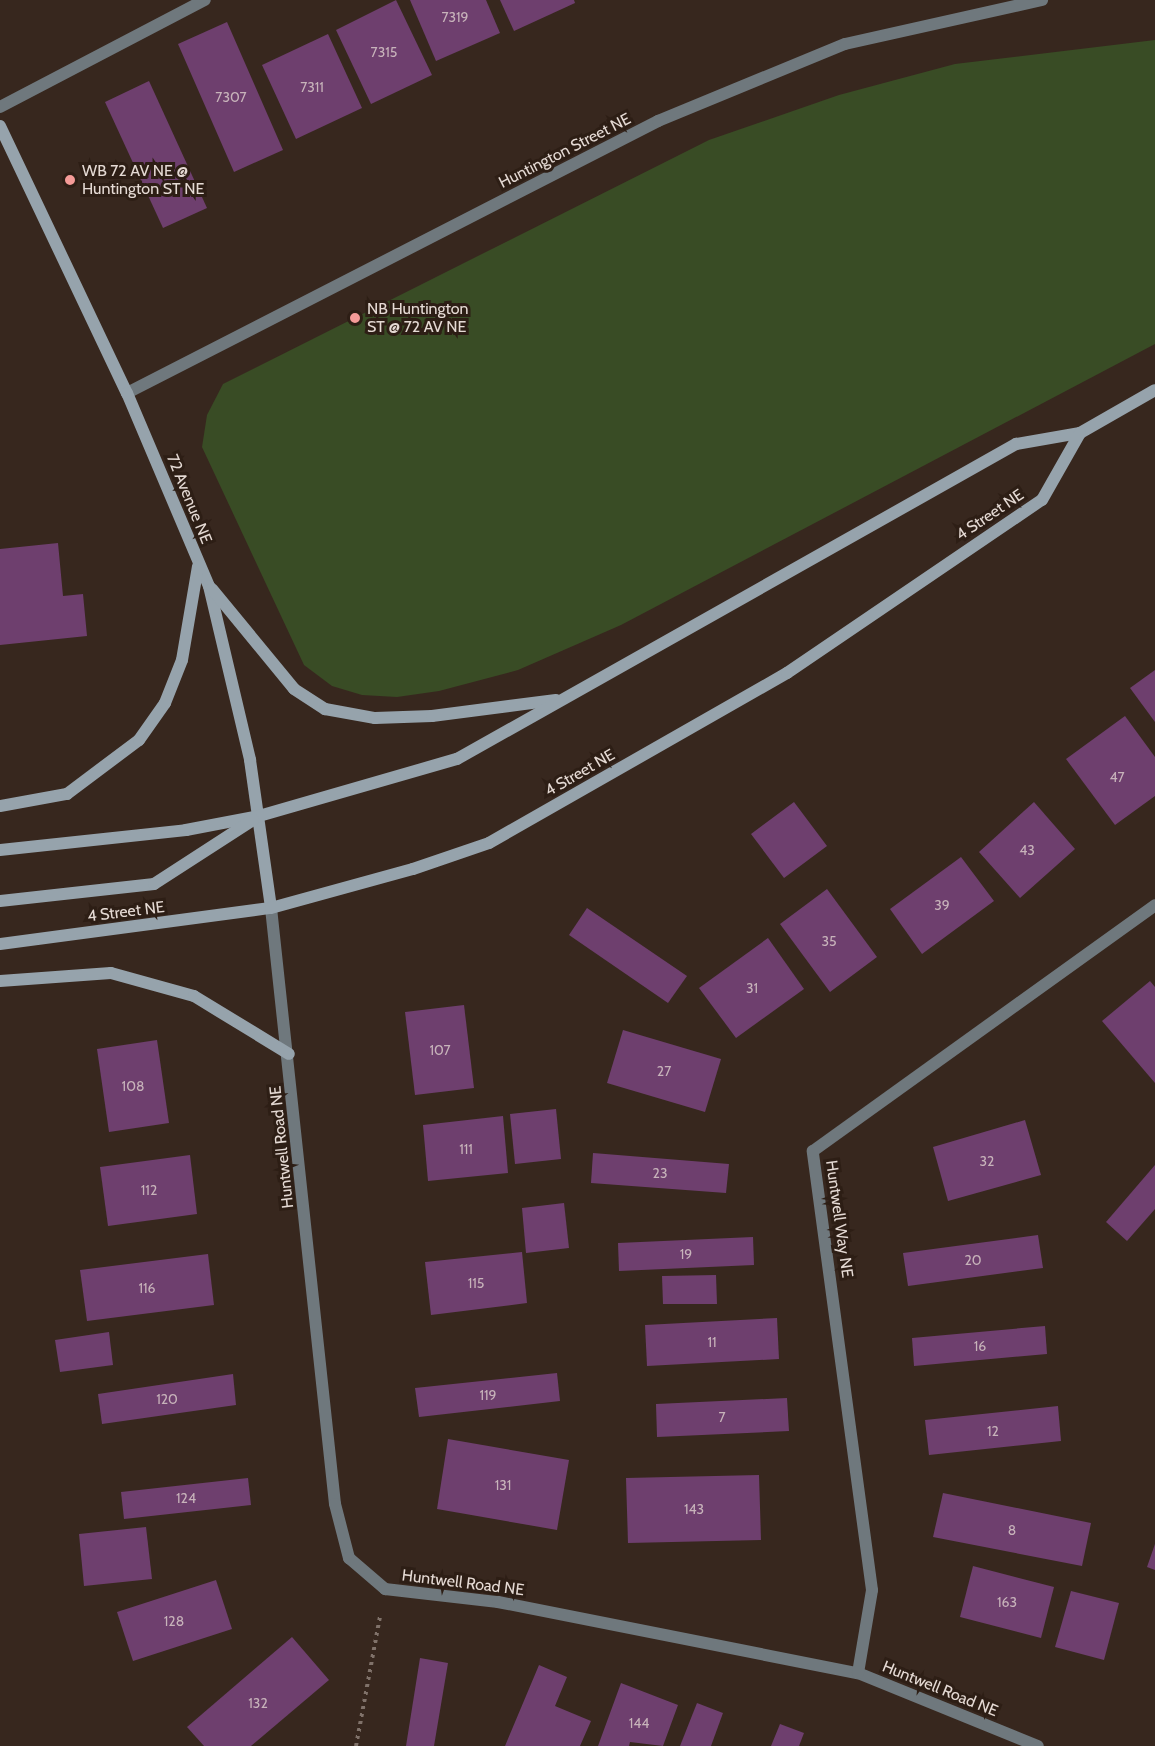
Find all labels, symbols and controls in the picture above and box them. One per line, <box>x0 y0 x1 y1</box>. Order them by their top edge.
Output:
house number: 7319 <box>441 9 469 25</box>
house number: 7315 <box>371 44 397 60</box>
house number: 7311 <box>300 79 324 95</box>
house number: 7307 <box>215 89 247 105</box>
street label: Huntington Street NE <box>496 109 634 193</box>
place label: WB 72 AV NE @ Huntington ST NE <box>82 161 204 199</box>
marker: WB 72 AV NE @ Huntington ST NE <box>63 173 77 187</box>
place label: NB Huntington ST @ 72 AV NE <box>367 299 469 337</box>
marker: NB Huntington ST @ 72 AV NE <box>348 311 362 325</box>
street label: 72 Avenue NE <box>162 452 216 546</box>
street label: 4 Street NE <box>952 485 1028 545</box>
street label: 4 Street NE <box>542 745 618 801</box>
house number: 47 <box>1109 769 1125 785</box>
house number: 43 <box>1019 842 1035 858</box>
house number: 39 <box>934 897 950 913</box>
street label: 4 Street NE <box>86 898 166 926</box>
house number: 35 <box>821 933 837 949</box>
house number: 31 <box>746 980 758 996</box>
house number: 107 <box>429 1042 451 1058</box>
house number: 27 <box>657 1063 671 1079</box>
house number: 108 <box>122 1078 144 1094</box>
street label: Huntwell Road NE <box>266 1085 298 1209</box>
house number: 111 <box>459 1141 473 1157</box>
house number: 32 <box>980 1153 994 1169</box>
street label: Huntwell Way NE <box>821 1159 857 1279</box>
house number: 23 <box>653 1165 667 1181</box>
house number: 112 <box>141 1182 157 1198</box>
house number: 19 <box>680 1246 692 1262</box>
house number: 20 <box>964 1252 982 1268</box>
house number: 115 <box>468 1275 484 1291</box>
house number: 116 <box>138 1280 156 1296</box>
house number: 11 <box>707 1334 717 1350</box>
house number: 16 <box>974 1338 986 1354</box>
house number: 119 <box>479 1387 497 1403</box>
house number: 120 <box>156 1391 178 1407</box>
house number: 7 <box>718 1409 726 1425</box>
house number: 12 <box>987 1423 999 1439</box>
house number: 131 <box>495 1477 511 1493</box>
house number: 124 <box>176 1490 196 1506</box>
house number: 143 <box>684 1501 704 1517</box>
house number: 8 <box>1008 1522 1016 1538</box>
street label: Huntwell Road NE <box>401 1566 525 1600</box>
house number: 163 <box>997 1594 1017 1610</box>
house number: 128 <box>164 1613 184 1629</box>
street label: Huntwell Road NE <box>879 1657 1001 1721</box>
house number: 132 <box>248 1695 268 1711</box>
house number: 144 <box>629 1715 649 1731</box>

